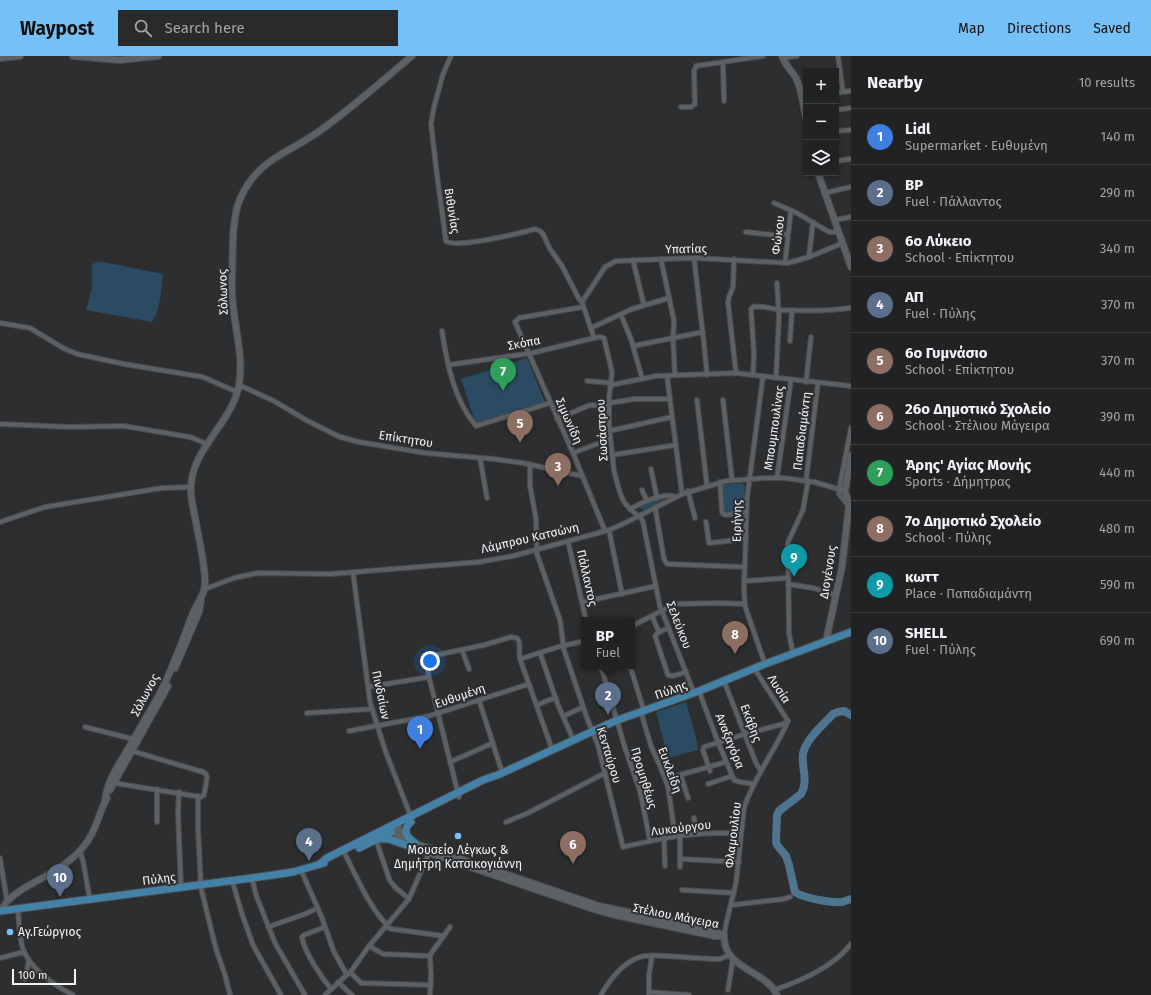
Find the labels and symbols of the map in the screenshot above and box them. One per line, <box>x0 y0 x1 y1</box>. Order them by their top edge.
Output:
street label: Βιθυνίας <box>441 187 463 235</box>
street label: Φώκου <box>769 215 787 255</box>
street label: Υπατίας <box>665 242 707 256</box>
street label: Σόλωνος <box>215 268 231 315</box>
street label: Σκόπα <box>506 333 542 353</box>
pin: 7 <box>490 358 516 391</box>
street label: Μπουμπουλίνας <box>761 384 787 471</box>
street label: Παπαδιαμάντη <box>790 391 814 471</box>
street label: Σιμωνίδη <box>553 396 585 446</box>
street label: Σωσάστρου <box>593 398 611 461</box>
pin: 5 <box>507 410 533 443</box>
street label: Επίκτητου <box>378 428 434 450</box>
pin: 3 <box>545 453 571 486</box>
street label: Ειρήνης <box>730 499 744 542</box>
street label: Λάμπρου Κατσώνη <box>480 520 580 556</box>
pin: 9 <box>781 544 807 577</box>
street label: Διογένους <box>817 544 839 600</box>
street label: Πάλλαντος <box>574 548 600 608</box>
street label: Σελεύκου <box>664 599 695 651</box>
pin: 8 <box>722 621 748 654</box>
your location <box>420 651 440 671</box>
street label: Πινδαίων <box>369 669 393 721</box>
street label: Σόλωνος <box>128 671 162 719</box>
street label: Λυσία <box>765 672 793 706</box>
street label: Πύλης <box>653 678 690 702</box>
street label: Ευθυμένη <box>433 681 487 711</box>
pin: 2 <box>595 682 621 715</box>
street label: Εκάβης <box>737 702 765 744</box>
street label: Αναξαγόρα <box>713 711 747 771</box>
pin: 1 <box>407 716 433 749</box>
street label: Κενταύρου <box>594 725 624 785</box>
street label: Ευκλείδη <box>655 745 685 795</box>
street label: Προμηθέως <box>628 746 660 811</box>
street label: Φλαμουλίου <box>722 801 744 869</box>
street label: Λυκούργου <box>650 817 712 839</box>
pin: 4 <box>296 828 322 861</box>
marker: Μουσείο Λέγκως & Δημήτρη Κατσικογιάννη <box>453 831 463 841</box>
pin: 6 <box>560 831 586 864</box>
place label: Μουσείο Λέγκως & Δημήτρη Κατσικογιάννη <box>394 843 522 871</box>
pin: 10 <box>47 864 73 897</box>
street label: Πύλης <box>141 870 177 888</box>
street label: Στέλιου Μάγειρα <box>632 901 720 931</box>
place label: Αγ.Γεώργιος <box>18 925 82 939</box>
marker: Αγ.Γεώργιος <box>5 927 15 937</box>
scale bar <box>12 967 76 986</box>

